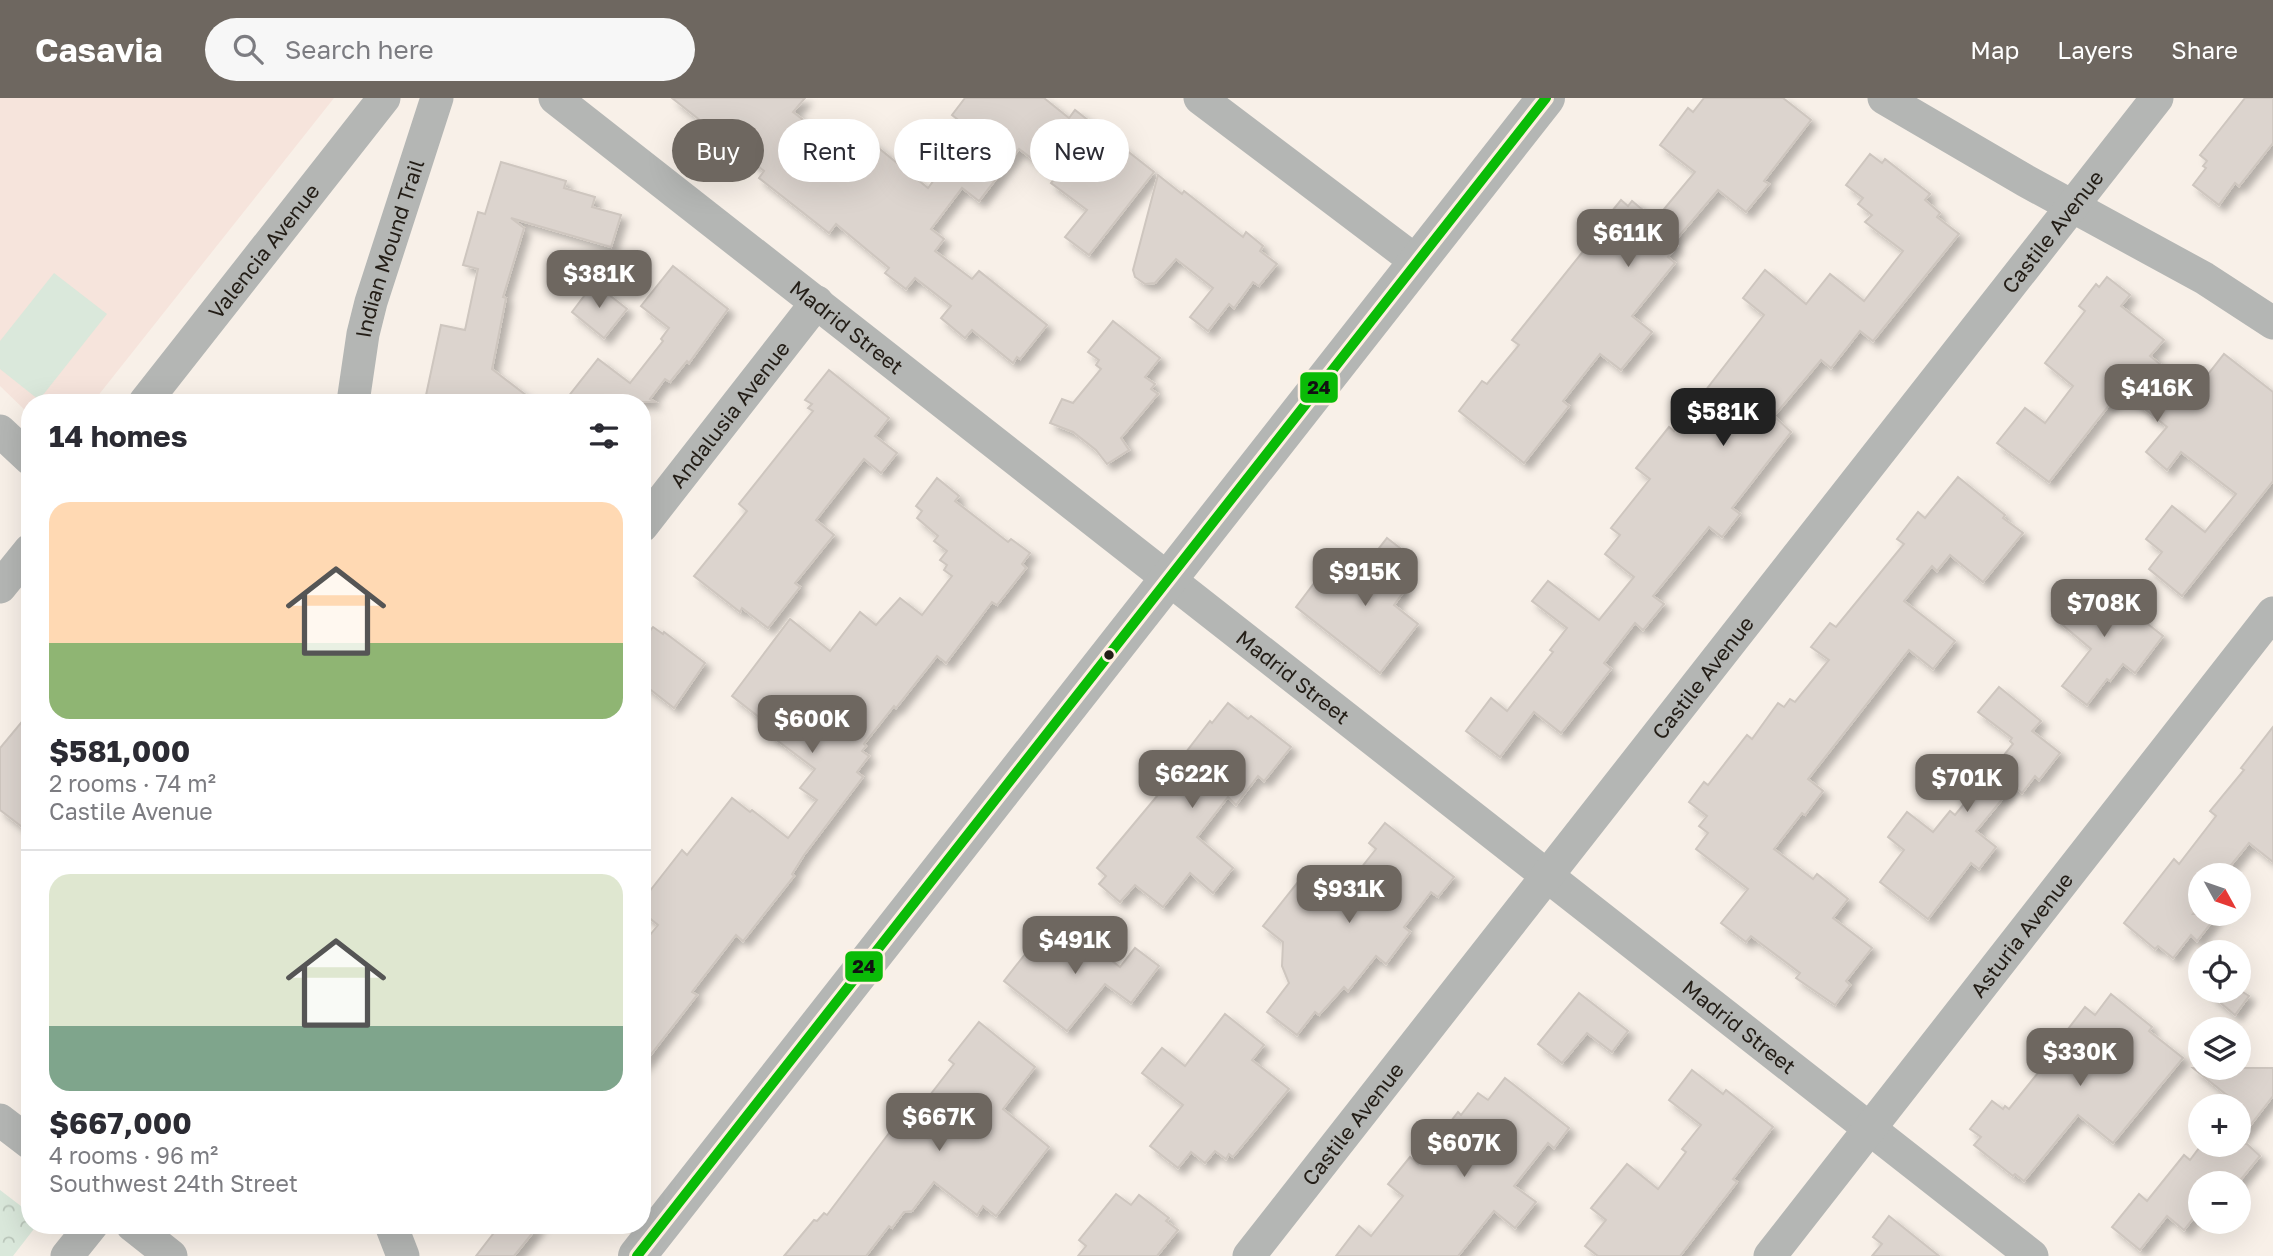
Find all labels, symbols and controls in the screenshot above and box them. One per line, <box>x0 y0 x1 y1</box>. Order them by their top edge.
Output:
search box <box>205 18 695 81</box>
text: Casavia <box>35 30 163 69</box>
icon: search <box>229 30 267 68</box>
text: Search here <box>285 34 434 65</box>
text: Map <box>1970 35 2019 64</box>
text: Layers <box>2057 35 2133 64</box>
text: Share <box>2171 35 2238 64</box>
chip: Buy <box>672 119 764 182</box>
chip: Rent <box>778 119 880 182</box>
chip: Filters <box>894 119 1016 182</box>
chip: New <box>1030 119 1129 182</box>
street label: Indian Mound Trail <box>350 156 429 340</box>
street label: Castile Avenue <box>1996 165 2109 298</box>
street label: Valencia Avenue <box>203 178 325 324</box>
pin: $611K <box>1579 209 1677 269</box>
text: $611K <box>1593 218 1663 246</box>
pin: $381K <box>550 250 648 310</box>
text: $381K <box>563 259 635 287</box>
street label: Madrid Street <box>785 274 909 379</box>
street label: Andalusia Avenue <box>664 335 795 493</box>
pin: $416K <box>2108 364 2206 424</box>
line badge: 24 <box>1299 371 1339 404</box>
text: $416K <box>2121 373 2193 401</box>
text: 24 <box>1307 375 1331 398</box>
pin: $581K <box>1674 388 1772 448</box>
text: $581K <box>1687 397 1759 425</box>
icon: filters <box>585 417 623 455</box>
text: 14 homes <box>49 418 188 454</box>
icon: home <box>273 548 399 674</box>
pin: $915K <box>1316 548 1414 608</box>
text: $915K <box>1329 557 1401 585</box>
pin: $708K <box>2055 580 2153 639</box>
text: $708K <box>2067 588 2141 616</box>
street label: Castile Avenue <box>1646 611 1759 744</box>
street label: Madrid Street <box>1231 624 1355 729</box>
unlabelled marker <box>1102 648 1116 662</box>
pin: $600K <box>763 696 861 755</box>
text: $600K <box>774 704 850 732</box>
text: $581,000 <box>49 733 190 769</box>
pin: $622K <box>1143 750 1241 810</box>
pin: $701K <box>1918 754 2016 814</box>
text: $622K <box>1155 759 1229 787</box>
text: $701K <box>1931 763 2003 791</box>
text: 2 rooms · 74 m² <box>49 769 216 797</box>
text: Castile Avenue <box>49 797 213 825</box>
north arrow <box>2188 863 2250 926</box>
map controls <box>2188 863 2251 1234</box>
pin: $931K <box>1300 866 1398 925</box>
street label: Asturia Avenue <box>1965 867 2078 1002</box>
text: $931K <box>1313 874 1385 902</box>
pin: $491K <box>1026 916 1124 976</box>
icon: home <box>273 920 399 1046</box>
text: $491K <box>1039 925 1111 953</box>
button: locate <box>2188 940 2251 1003</box>
line badge: 24 <box>844 950 884 983</box>
text: 24 <box>852 954 876 977</box>
street label: Madrid Street <box>1677 974 1801 1079</box>
button: layers <box>2188 1017 2251 1080</box>
pin: $330K <box>2031 1028 2129 1088</box>
text: $330K <box>2042 1037 2118 1065</box>
street label: Castile Avenue <box>1296 1057 1409 1191</box>
pin: $667K <box>890 1094 988 1153</box>
button: + <box>2188 1094 2251 1157</box>
text: $667K <box>902 1102 976 1130</box>
text: $667,000 <box>49 1105 192 1141</box>
pin: $607K <box>1415 1119 1513 1179</box>
text: $607K <box>1427 1128 1501 1156</box>
text: 4 rooms · 96 m² <box>49 1141 218 1169</box>
text: Southwest 24th Street <box>49 1169 298 1197</box>
button: − <box>2188 1171 2251 1234</box>

